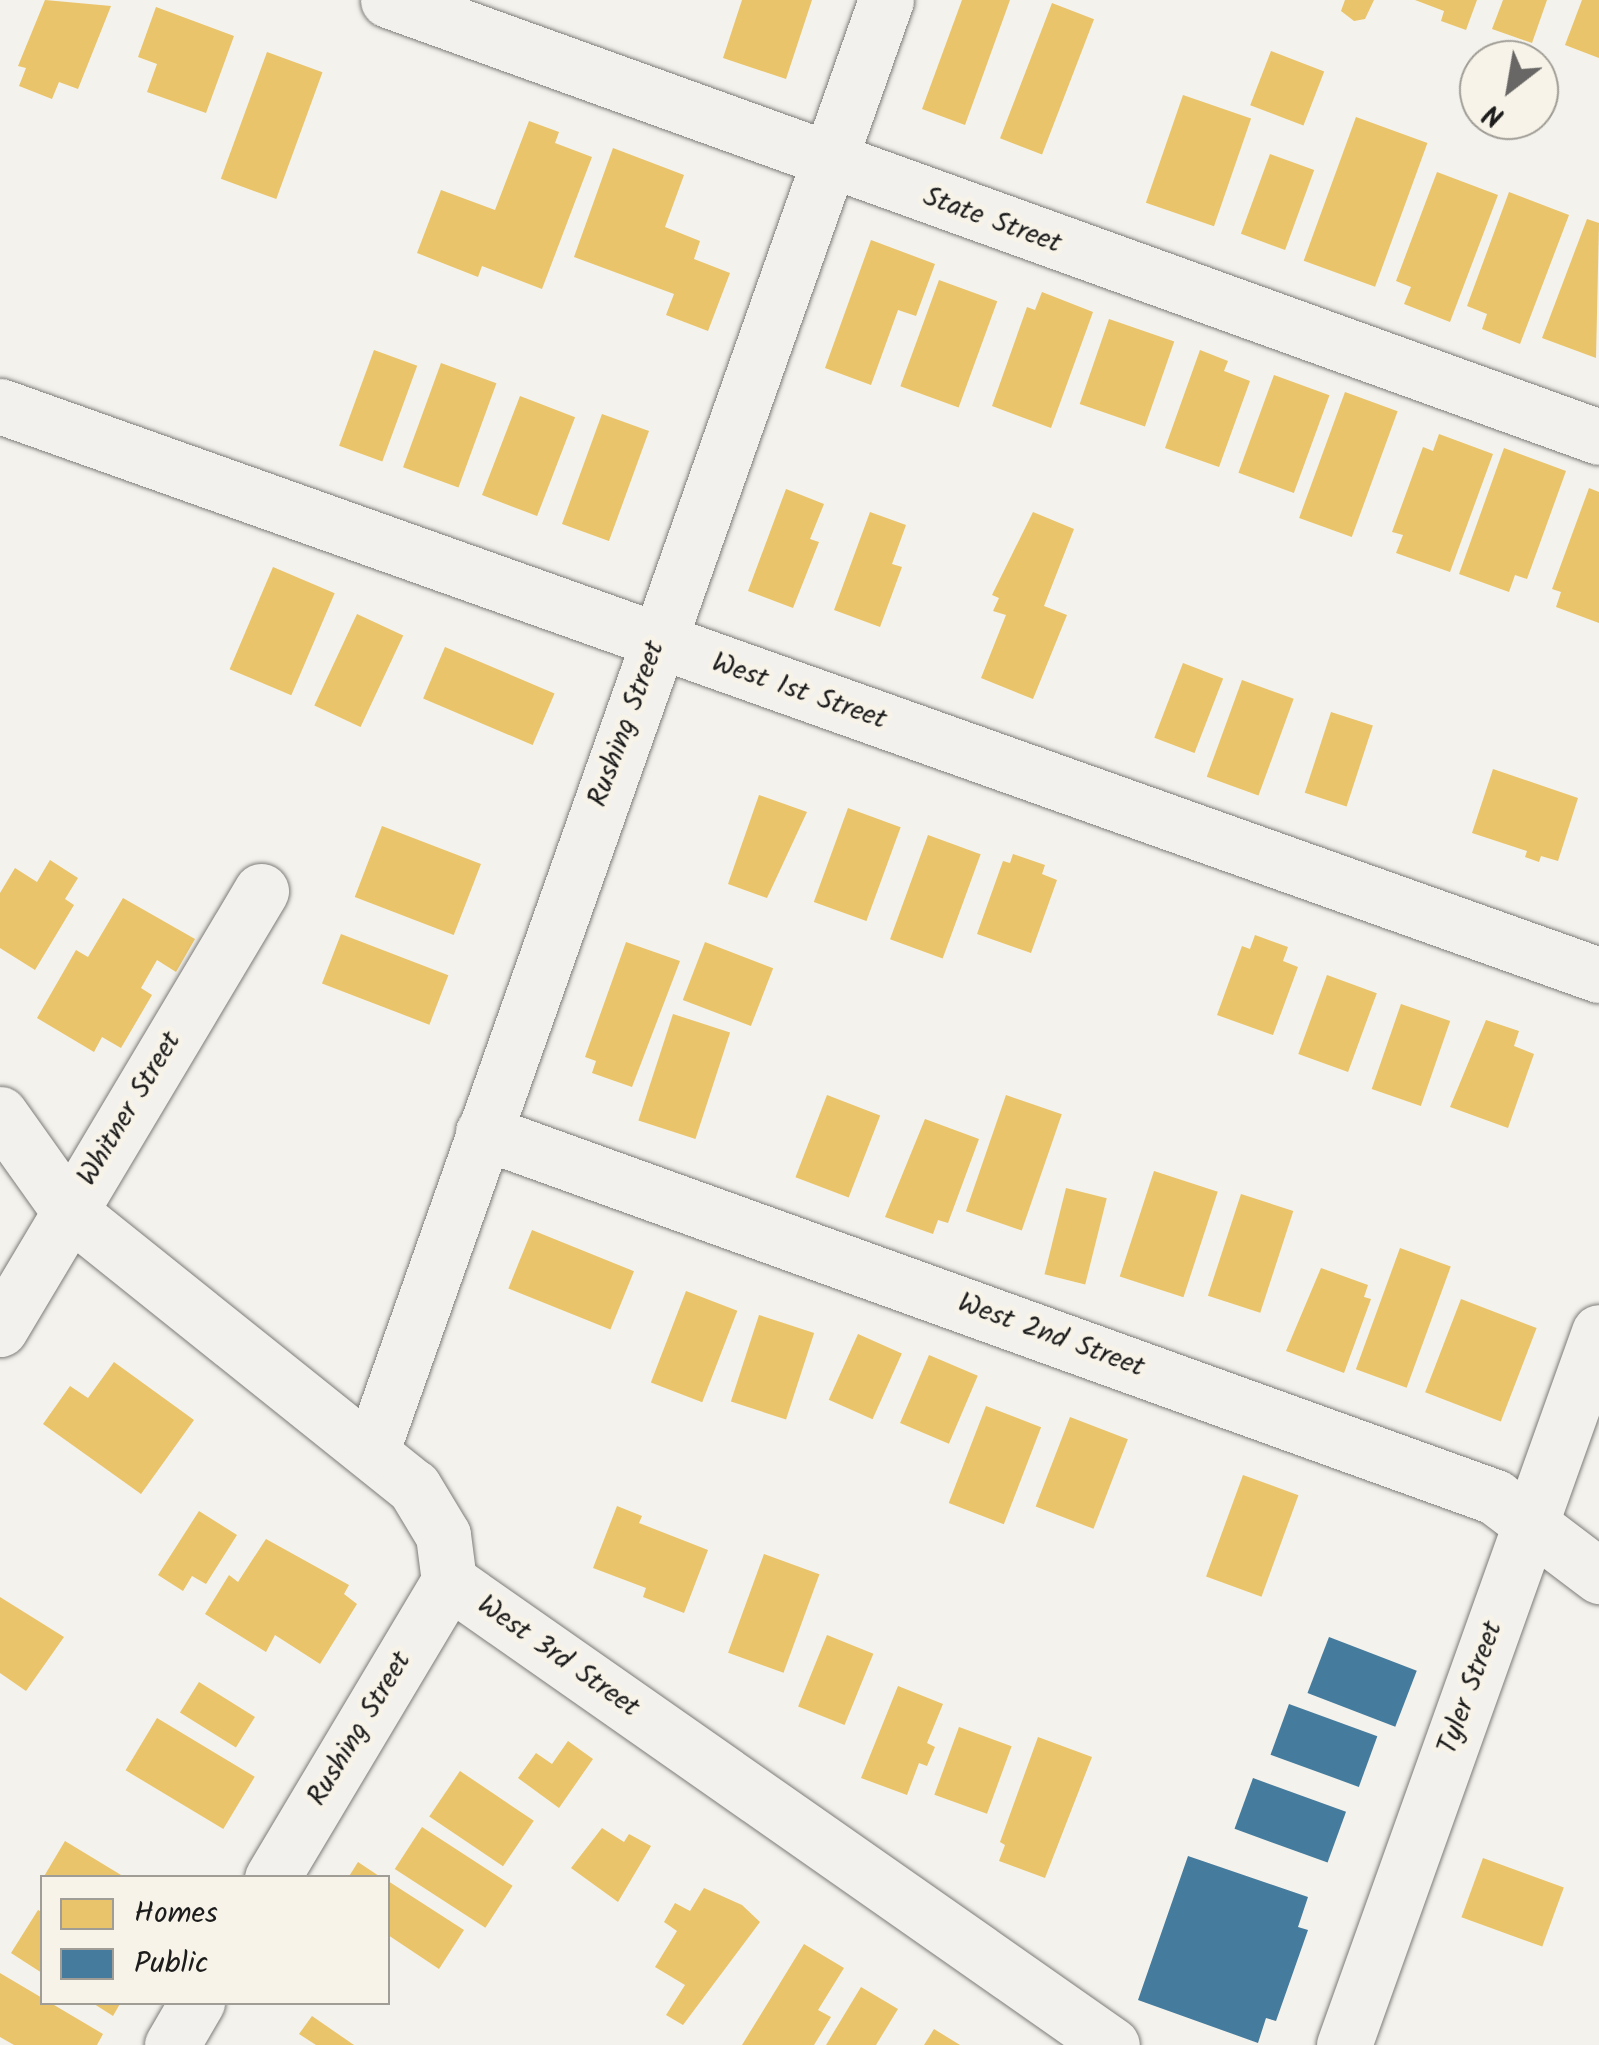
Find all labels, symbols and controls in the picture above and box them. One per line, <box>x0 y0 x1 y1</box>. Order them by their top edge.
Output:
north arrow <box>1459 40 1559 140</box>
text: N <box>1475 91 1513 138</box>
street label: State Street <box>918 181 1066 261</box>
street label: Rushing Street <box>581 637 673 811</box>
street label: West 1st Street <box>707 646 891 738</box>
street label: Whitner Street <box>71 1026 189 1192</box>
street label: West 2nd Street <box>953 1287 1149 1385</box>
street label: West 3rd Street <box>471 1589 645 1725</box>
street label: Tyler Street <box>1431 1617 1511 1759</box>
street label: Rushing Street <box>301 1646 419 1812</box>
legend <box>40 1875 390 2005</box>
text: Homes <box>134 1890 218 1938</box>
text: Public <box>134 1940 208 1988</box>

